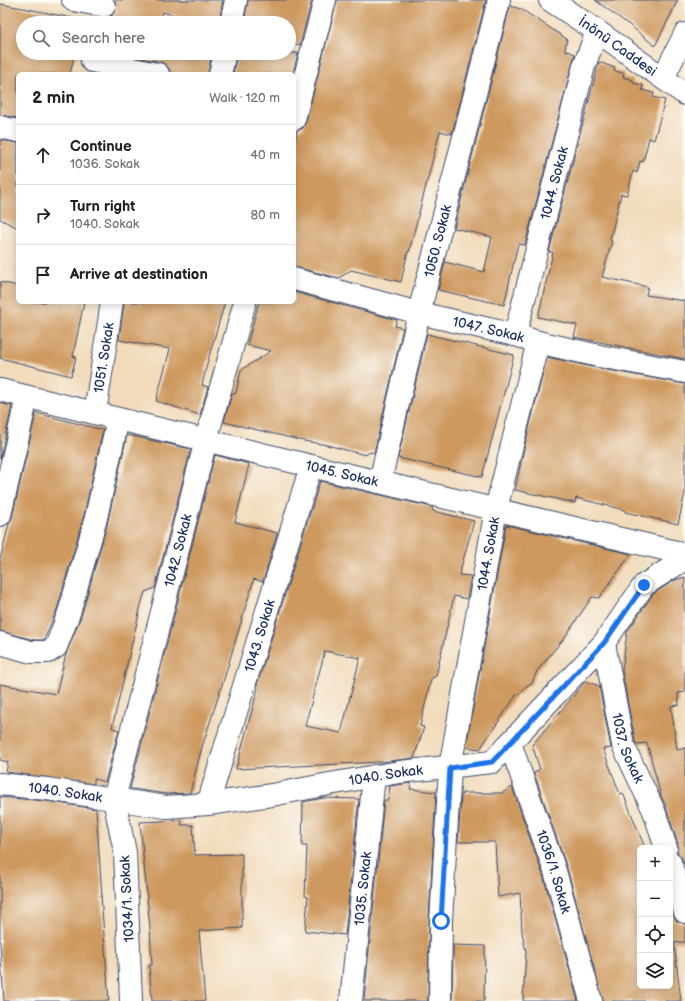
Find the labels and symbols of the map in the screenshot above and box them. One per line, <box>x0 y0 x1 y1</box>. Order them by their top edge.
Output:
street label: İnönü Caddesi <box>575 12 660 80</box>
street label: 1044. Sokak <box>536 144 572 221</box>
street label: 1050. Sokak <box>420 203 455 279</box>
street label: 1047. Sokak <box>451 313 527 346</box>
street label: 1051. Sokak <box>90 321 117 394</box>
street label: 1045. Sokak <box>304 456 380 490</box>
street label: 1042. Sokak <box>160 512 195 589</box>
street label: 1044. Sokak <box>473 515 503 592</box>
route end <box>635 576 653 594</box>
street label: 1043. Sokak <box>240 597 278 674</box>
street label: 1037. Sokak <box>609 712 648 786</box>
street label: 1040. Sokak <box>348 761 424 789</box>
street label: 1040. Sokak <box>28 779 104 806</box>
street label: 1036/1. Sokak <box>533 828 575 915</box>
street label: 1035. Sokak <box>350 851 375 926</box>
street label: 1034/1. Sokak <box>116 855 138 943</box>
route start <box>432 912 450 930</box>

